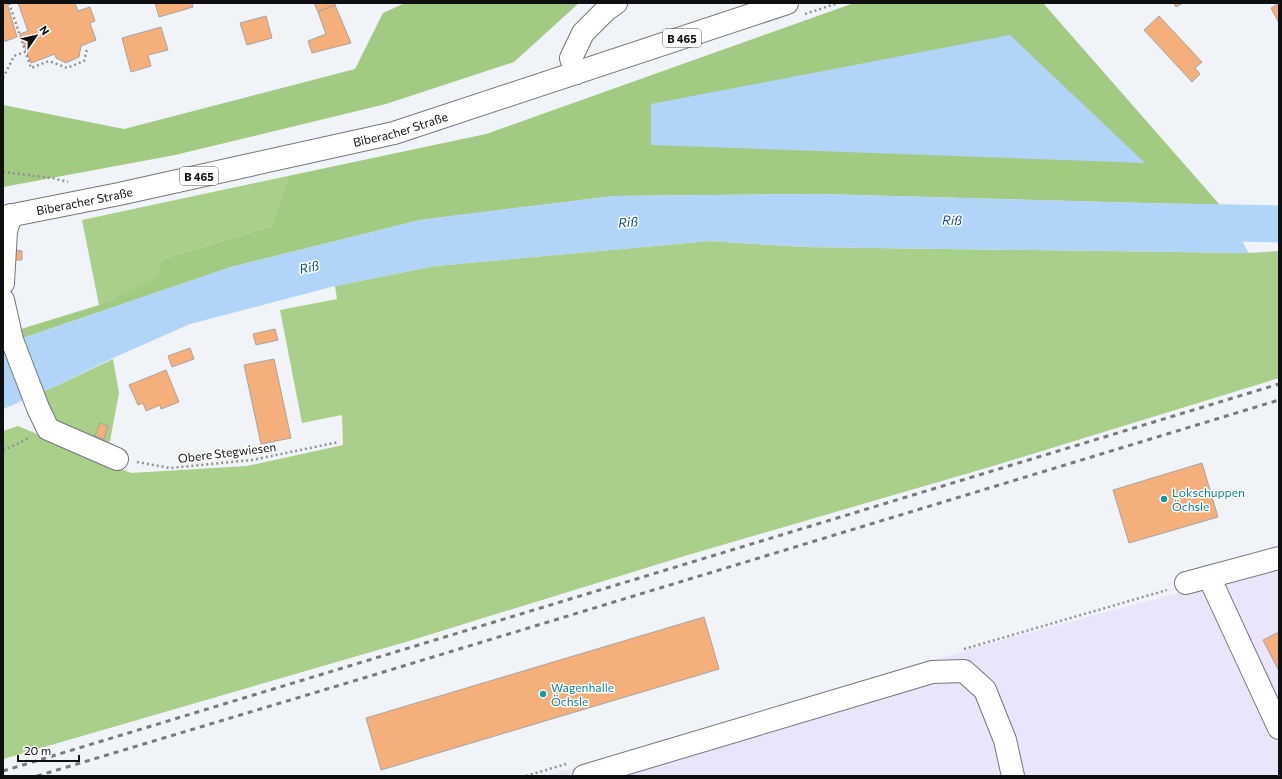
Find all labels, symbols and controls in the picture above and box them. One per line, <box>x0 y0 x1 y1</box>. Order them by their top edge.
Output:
north arrow <box>16 16 56 56</box>
text: N <box>37 23 52 37</box>
road number: B 465 <box>663 29 701 47</box>
street label: Biberacher Straße <box>352 109 449 149</box>
road number: B 465 <box>180 167 218 185</box>
street label: Biberacher Straße <box>35 184 134 217</box>
water label: Riß <box>942 212 962 228</box>
water label: Riß <box>617 213 639 231</box>
water label: Riß <box>297 257 321 277</box>
street label: Obere Stegwiesen <box>177 439 277 465</box>
place label: Lokschuppen Öchsle <box>1172 485 1245 513</box>
marker: Lokschuppen Öchsle <box>1159 494 1169 504</box>
place label: Wagenhalle Öchsle <box>551 680 614 708</box>
marker: Wagenhalle Öchsle <box>538 689 548 699</box>
scale bar <box>18 737 79 763</box>
text: 20 m <box>24 743 51 757</box>

